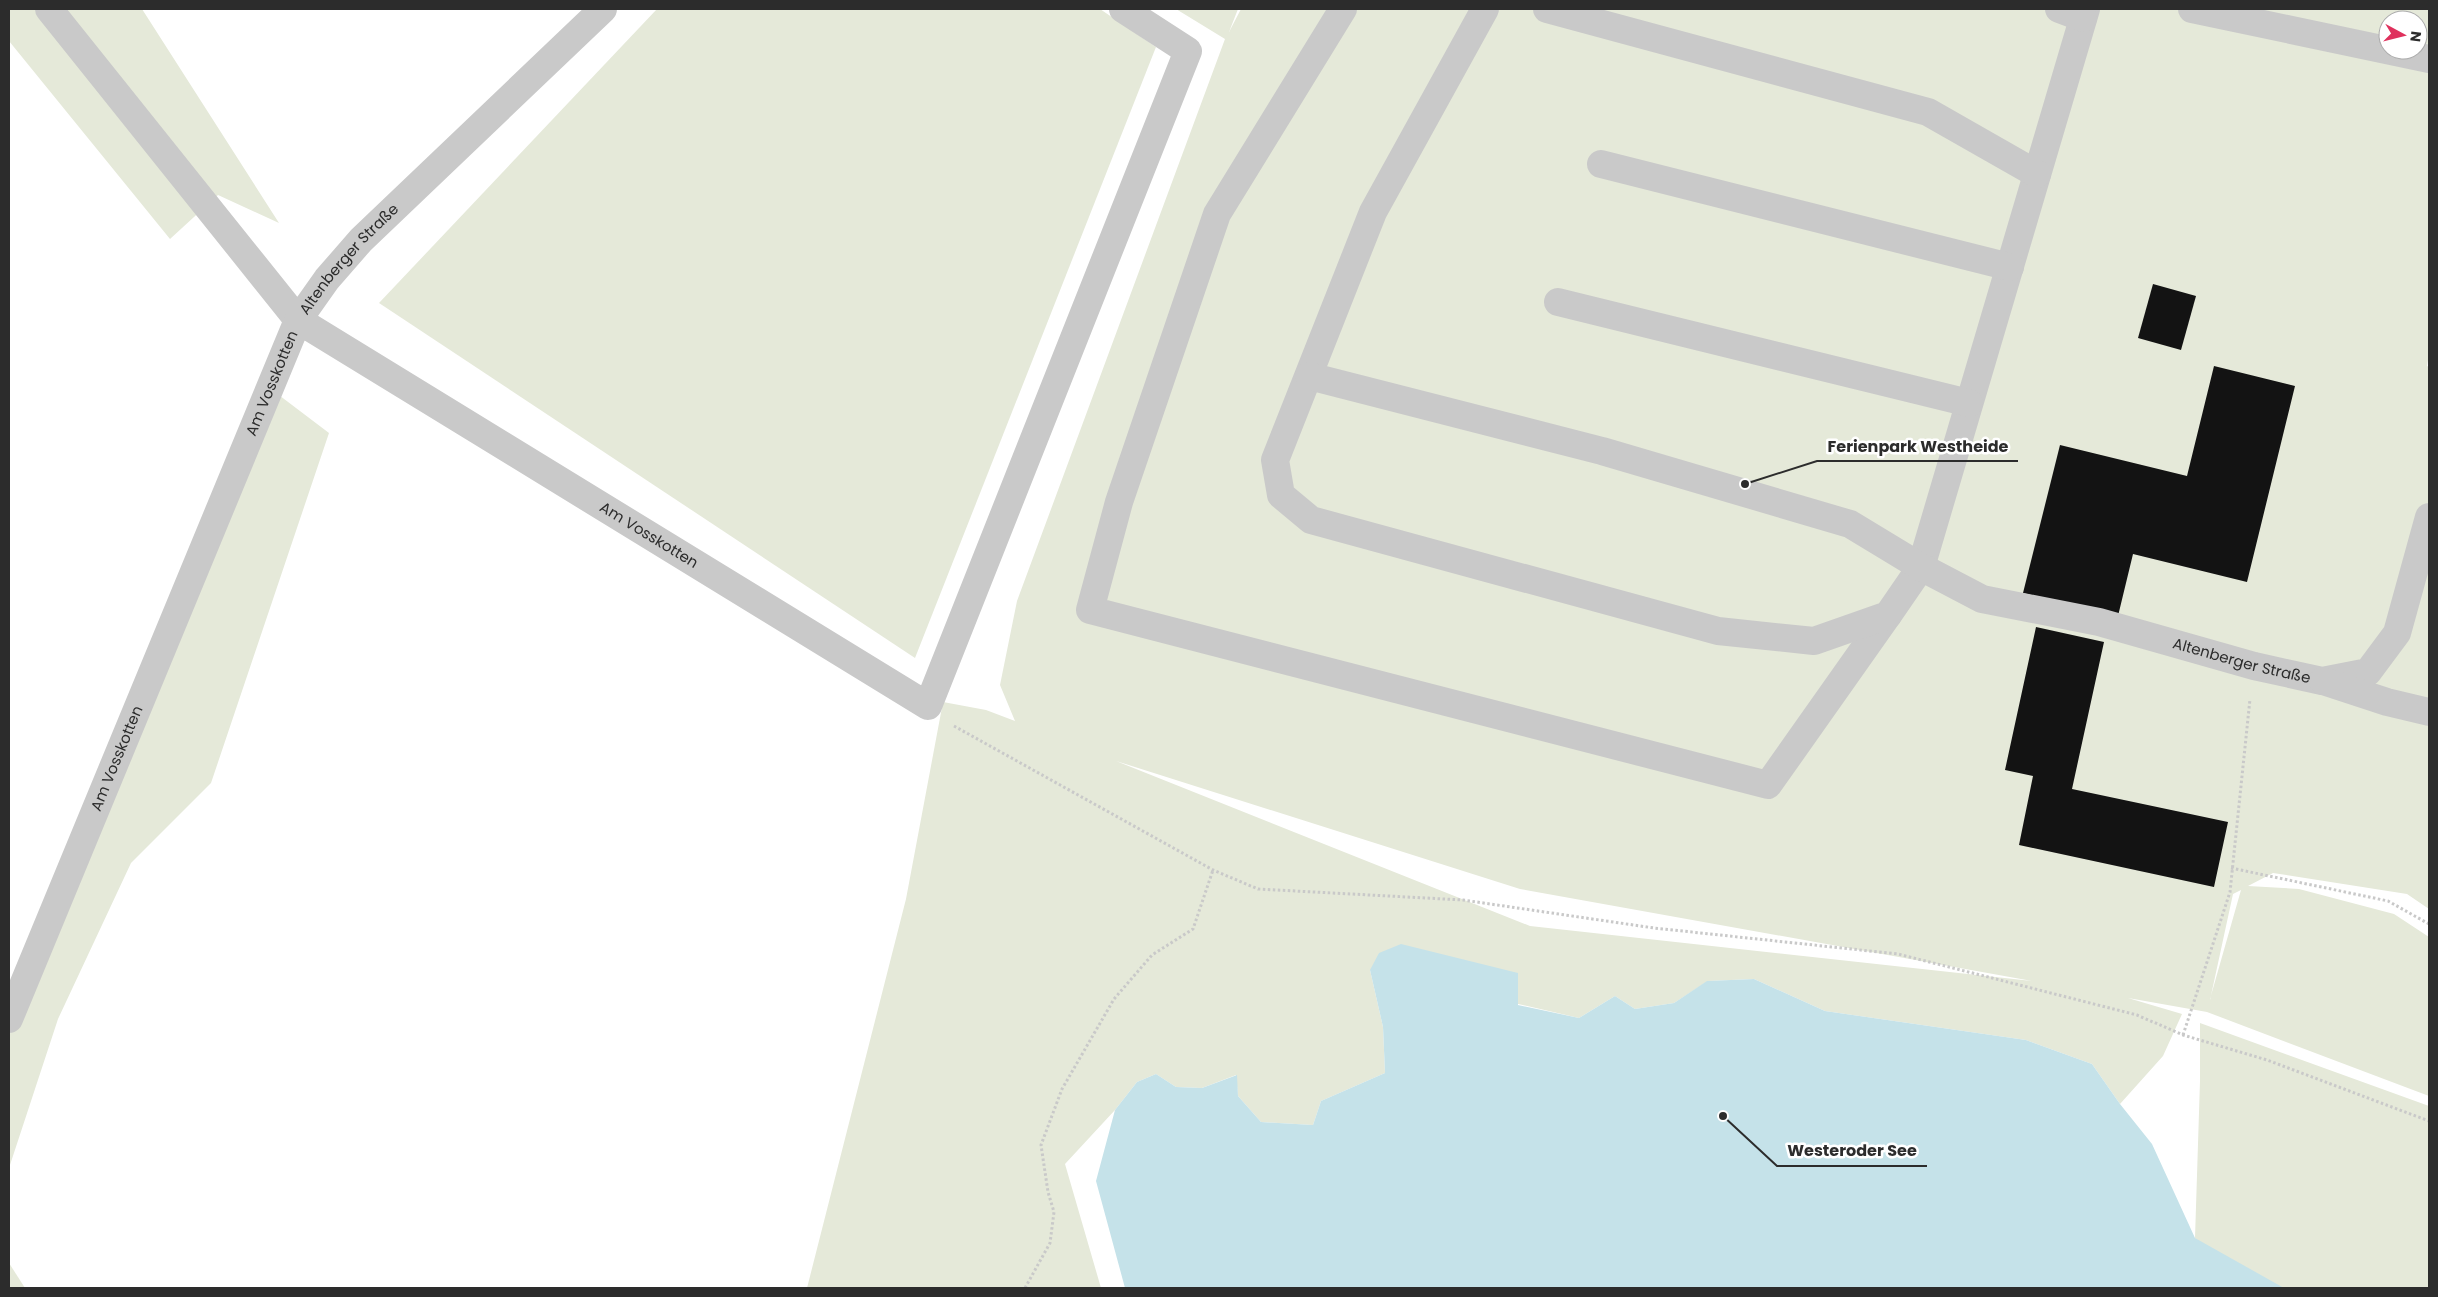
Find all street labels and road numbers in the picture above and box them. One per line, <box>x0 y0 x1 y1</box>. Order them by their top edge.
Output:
street label: Altenberger Straße <box>294 198 403 319</box>
street label: Am Vosskotten <box>240 327 303 439</box>
street label: Am Vosskotten <box>596 496 703 573</box>
street label: Altenberger Straße <box>2170 632 2313 688</box>
street label: Am Vosskotten <box>85 702 147 814</box>

